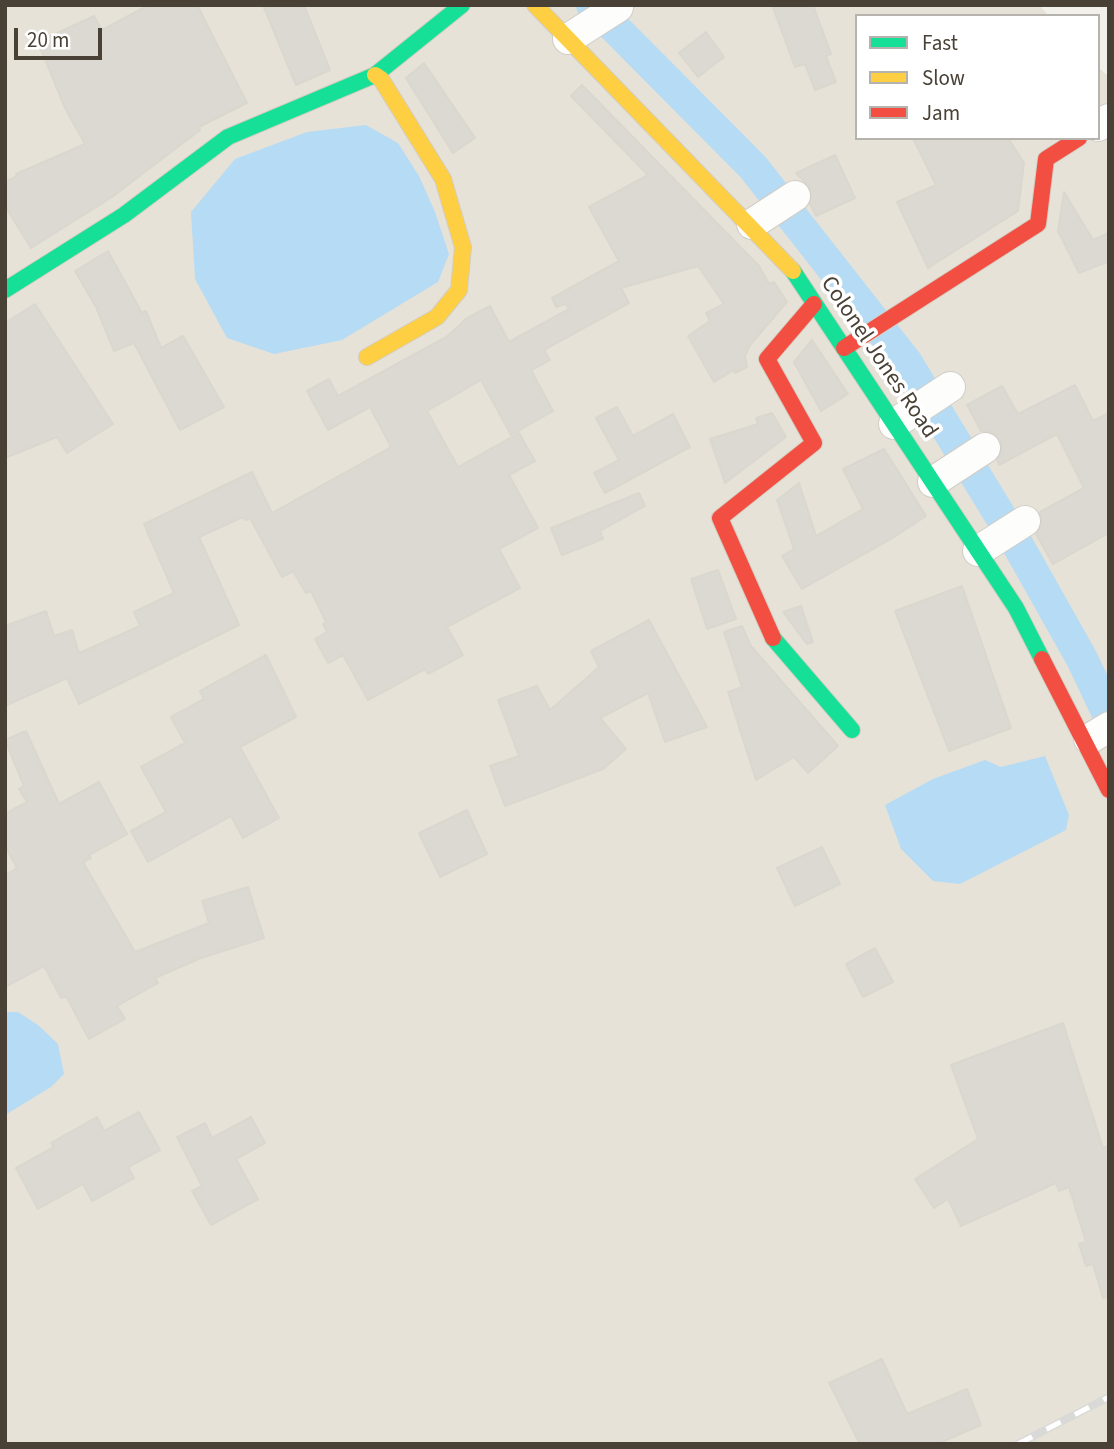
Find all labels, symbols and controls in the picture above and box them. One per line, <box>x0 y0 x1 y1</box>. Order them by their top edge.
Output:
scale bar <box>18 14 105 58</box>
legend <box>855 14 1100 140</box>
text: 20 m <box>27 25 69 55</box>
text: Fast <box>922 28 958 58</box>
text: Slow <box>922 63 965 93</box>
text: Jam <box>922 98 960 128</box>
street label: Colonel Jones Road <box>814 272 942 444</box>

